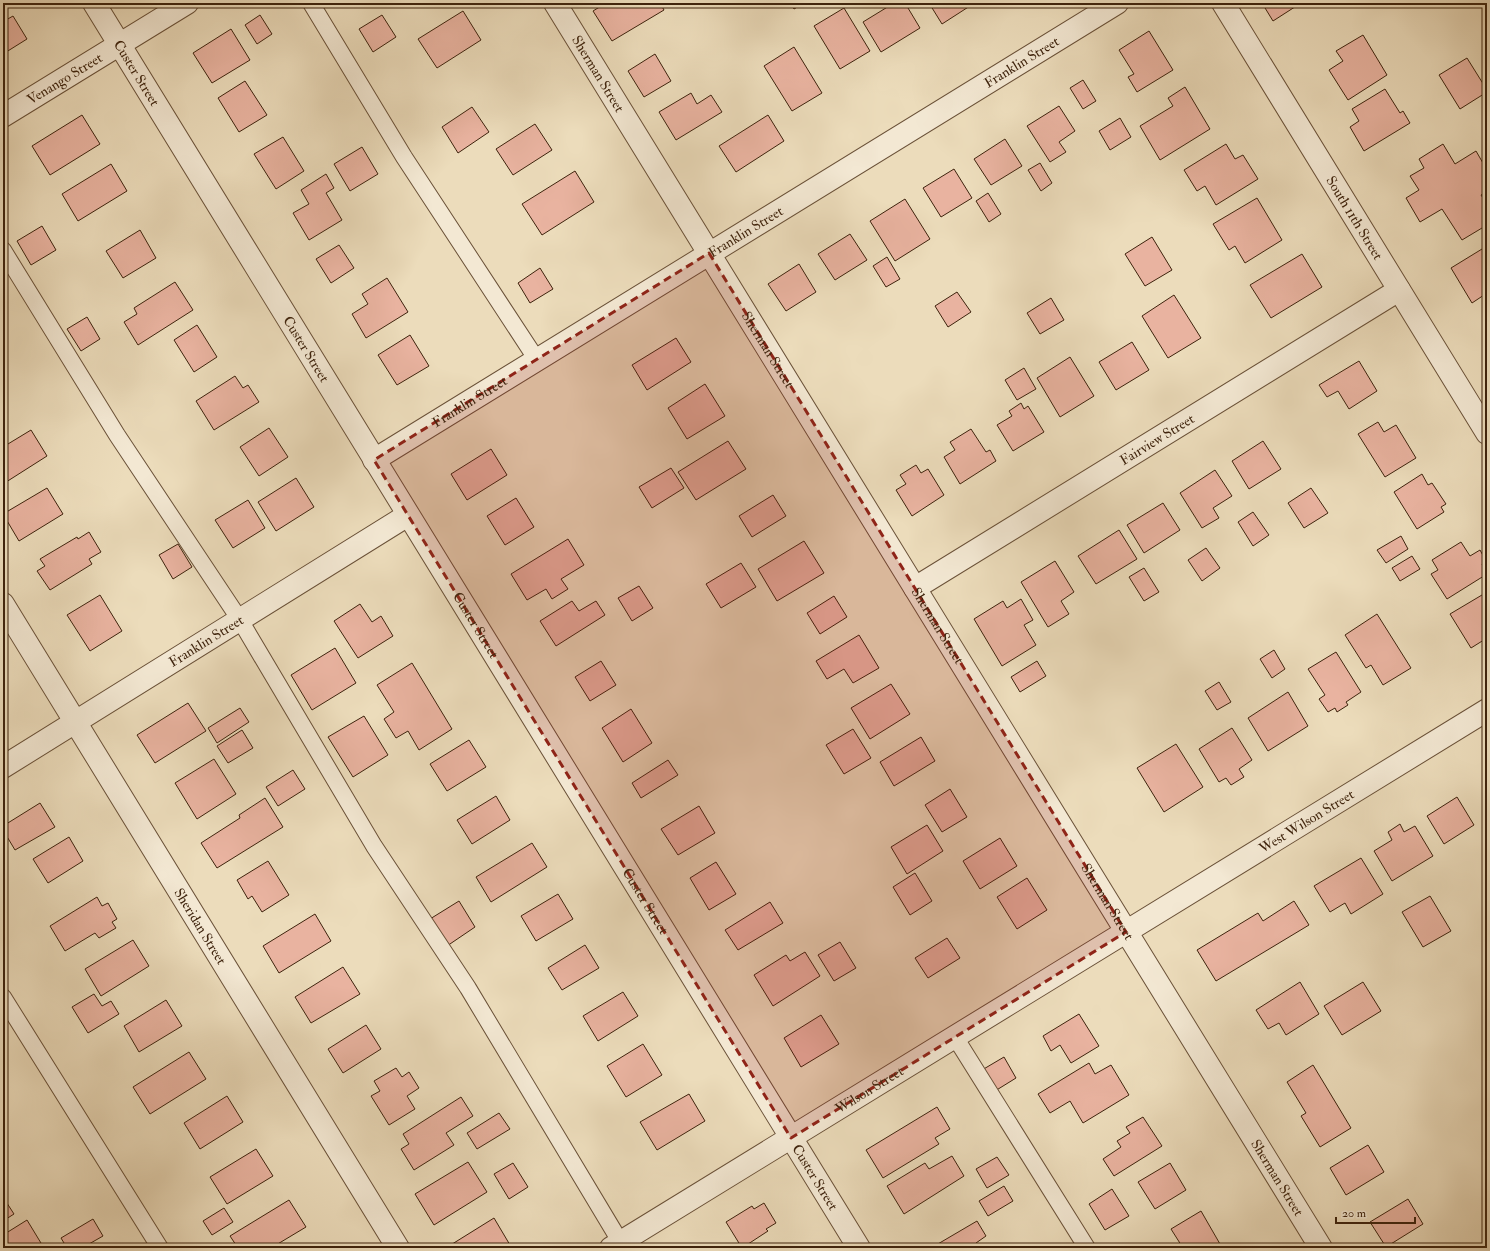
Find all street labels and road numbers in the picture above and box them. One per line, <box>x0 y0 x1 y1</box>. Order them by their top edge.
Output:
street label: Sherman Street <box>569 32 629 116</box>
street label: Franklin Street <box>981 32 1062 91</box>
street label: Custer Street <box>110 37 164 109</box>
street label: Venango Street <box>24 49 105 108</box>
street label: South 11th Street <box>1323 173 1387 263</box>
street label: Franklin Street <box>705 202 786 261</box>
street label: Sherman Street <box>738 308 799 391</box>
street label: Custer Street <box>280 313 334 386</box>
street label: Franklin Street <box>429 372 510 431</box>
street label: Fairview Street <box>1117 410 1198 468</box>
street label: Sherman Street <box>908 584 968 667</box>
street label: Custer Street <box>449 589 503 662</box>
street label: Franklin Street <box>165 611 247 670</box>
street label: West Wilson Street <box>1255 785 1357 857</box>
street label: Sherman Street <box>1078 860 1138 943</box>
street label: Custer Street <box>619 865 673 938</box>
street label: Sheridan Street <box>171 885 231 968</box>
street label: Wilson Street <box>831 1062 907 1117</box>
street label: Sherman Street <box>1248 1136 1308 1219</box>
street label: Custer Street <box>789 1141 842 1214</box>

